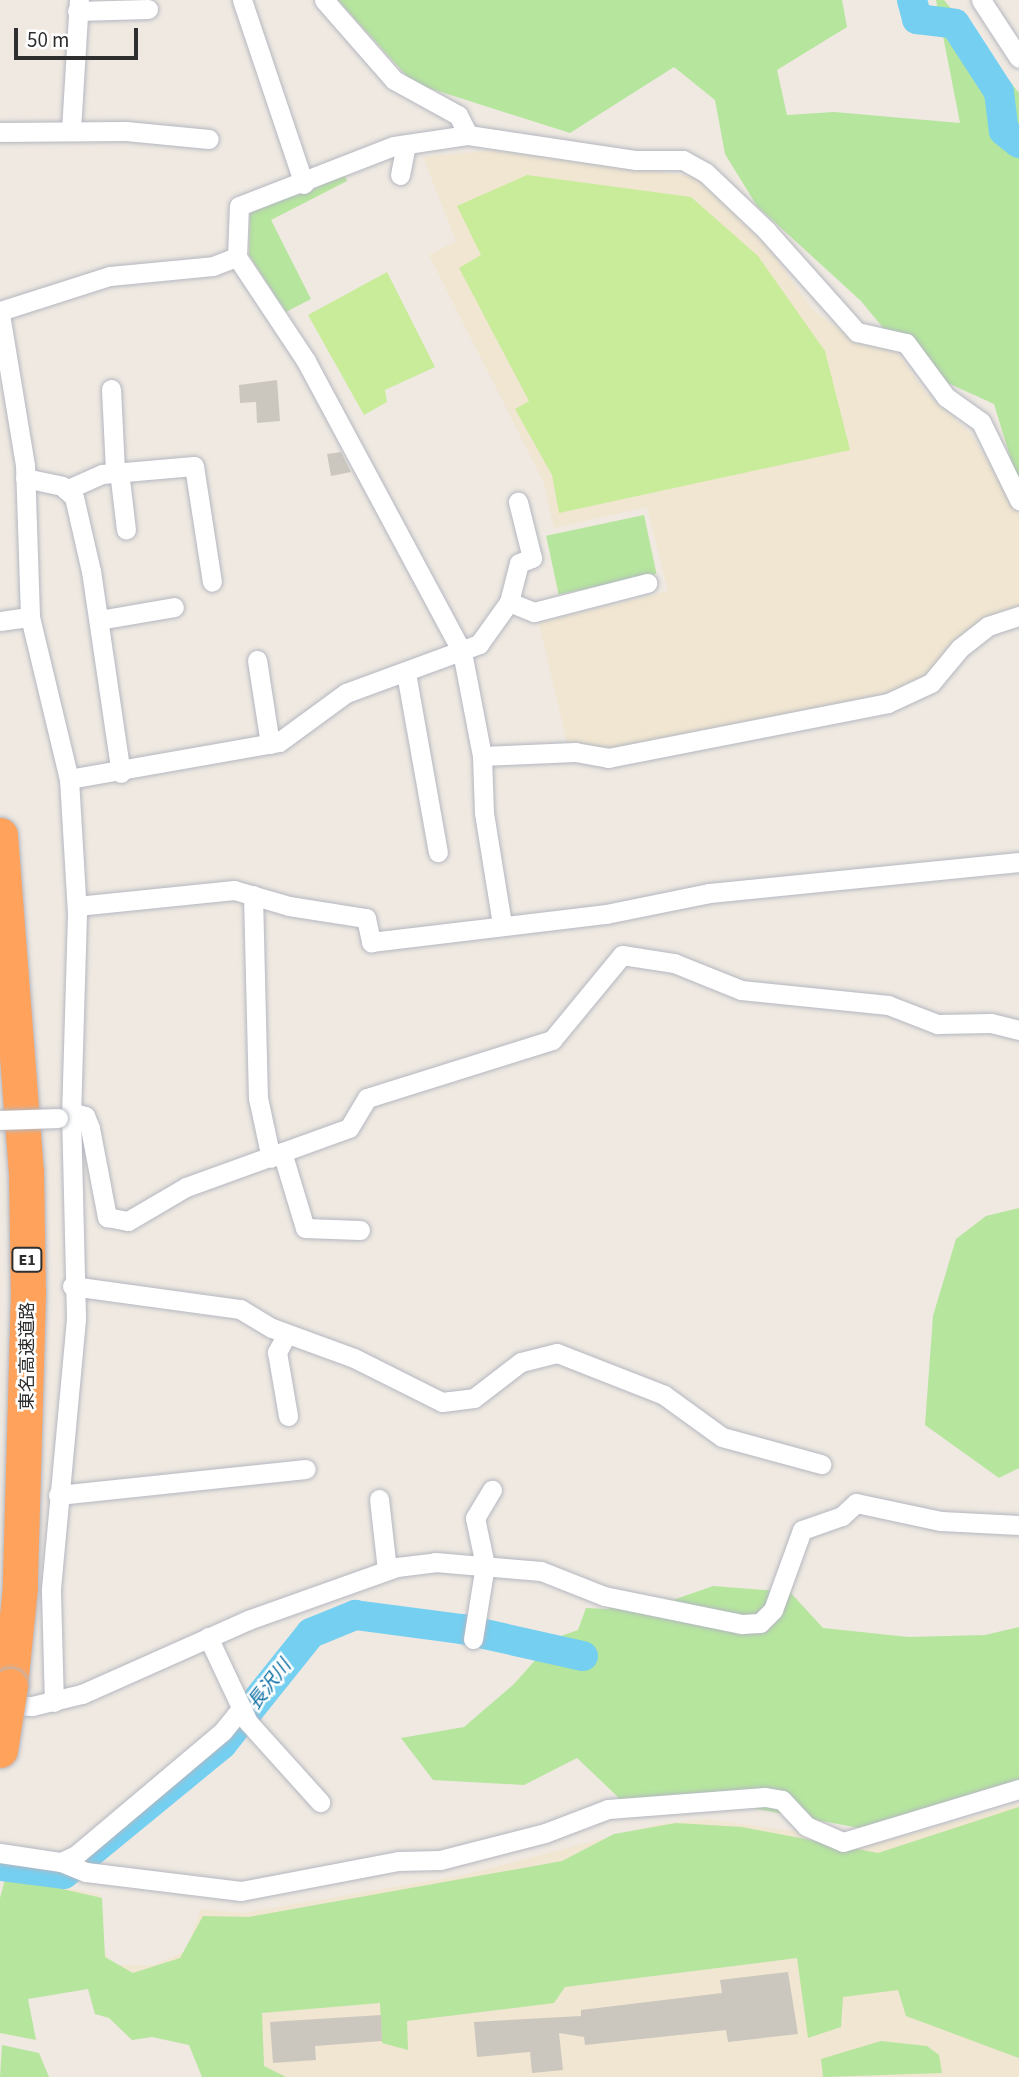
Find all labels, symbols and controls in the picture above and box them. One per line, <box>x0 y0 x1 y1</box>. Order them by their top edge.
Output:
scale bar <box>18 14 142 58</box>
text: 50 m <box>27 25 69 55</box>
road number: E1 <box>11 1248 43 1272</box>
street label: 東名高速道路 <box>17 1302 39 1410</box>
water label: 長沢川 <box>243 1656 297 1714</box>

